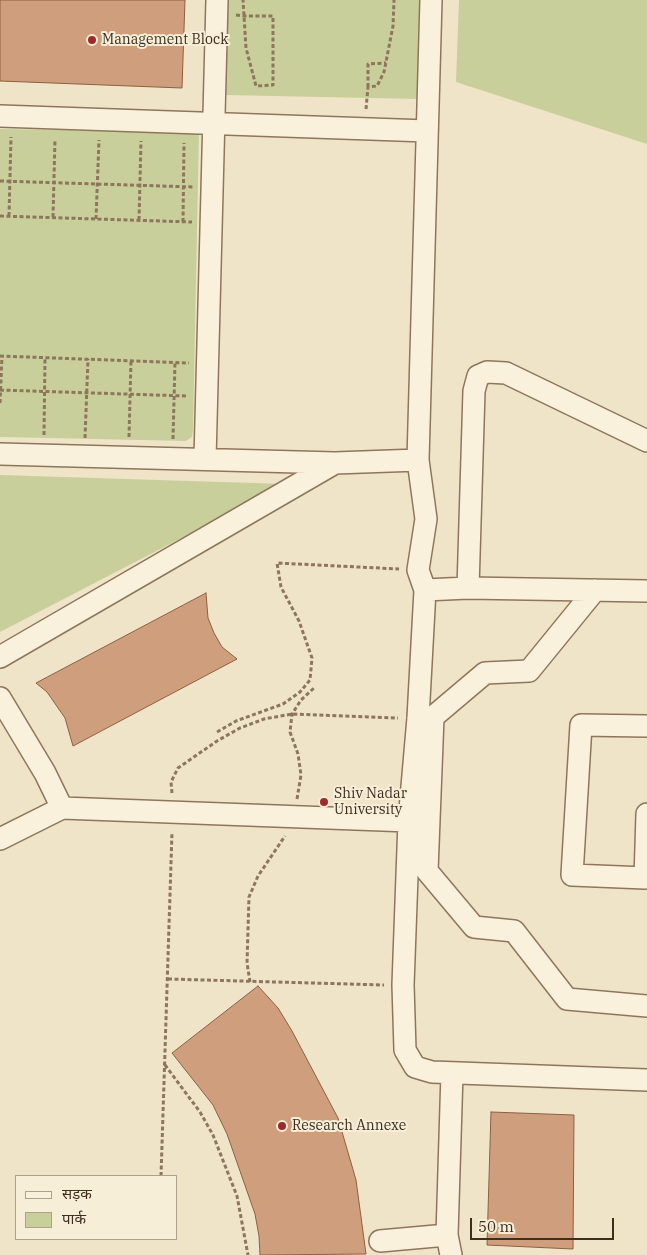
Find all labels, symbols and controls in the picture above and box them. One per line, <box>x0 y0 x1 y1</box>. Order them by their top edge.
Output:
place label: Management Block <box>102 32 228 48</box>
marker: Management Block <box>86 34 98 46</box>
place label: Shiv Nadar University <box>334 786 407 819</box>
marker: Shiv Nadar University <box>318 796 330 808</box>
place label: Research Annexe <box>292 1118 406 1134</box>
marker: Research Annexe <box>276 1120 288 1132</box>
legend <box>15 1175 178 1240</box>
text: सड़क <box>62 1184 92 1203</box>
scale bar <box>472 1208 616 1240</box>
text: पार्क <box>62 1209 86 1228</box>
text: 50 m <box>478 1217 514 1236</box>

